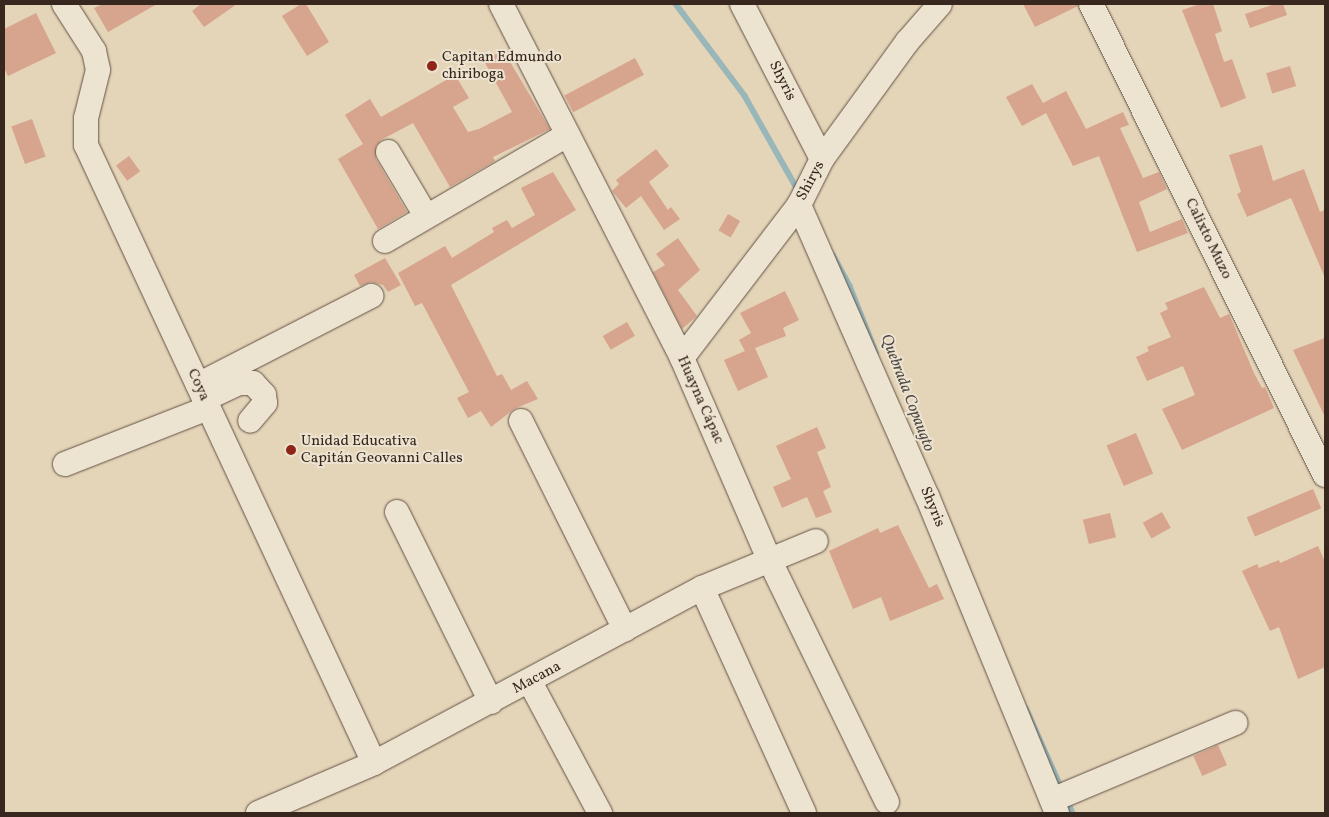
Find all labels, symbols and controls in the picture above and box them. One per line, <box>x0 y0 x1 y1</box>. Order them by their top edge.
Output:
place label: Capitan Edmundo chiriboga <box>442 48 562 83</box>
street label: Shyris <box>764 58 800 104</box>
marker: Capitan Edmundo chiriboga <box>426 60 438 72</box>
street label: Shirys <box>793 158 829 204</box>
street label: Calixto Muzo <box>1181 196 1235 282</box>
water label: Quebrada Copaugto <box>876 332 938 454</box>
street label: Huayna Cápac <box>673 353 727 447</box>
street label: Coya <box>183 366 213 404</box>
place label: Unidad Educativa Capitán Geovanni Calles <box>301 432 463 467</box>
marker: Unidad Educativa Capitán Geovanni Calles <box>285 444 297 456</box>
street label: Shyris <box>916 484 948 530</box>
street label: Macana <box>510 658 564 698</box>

